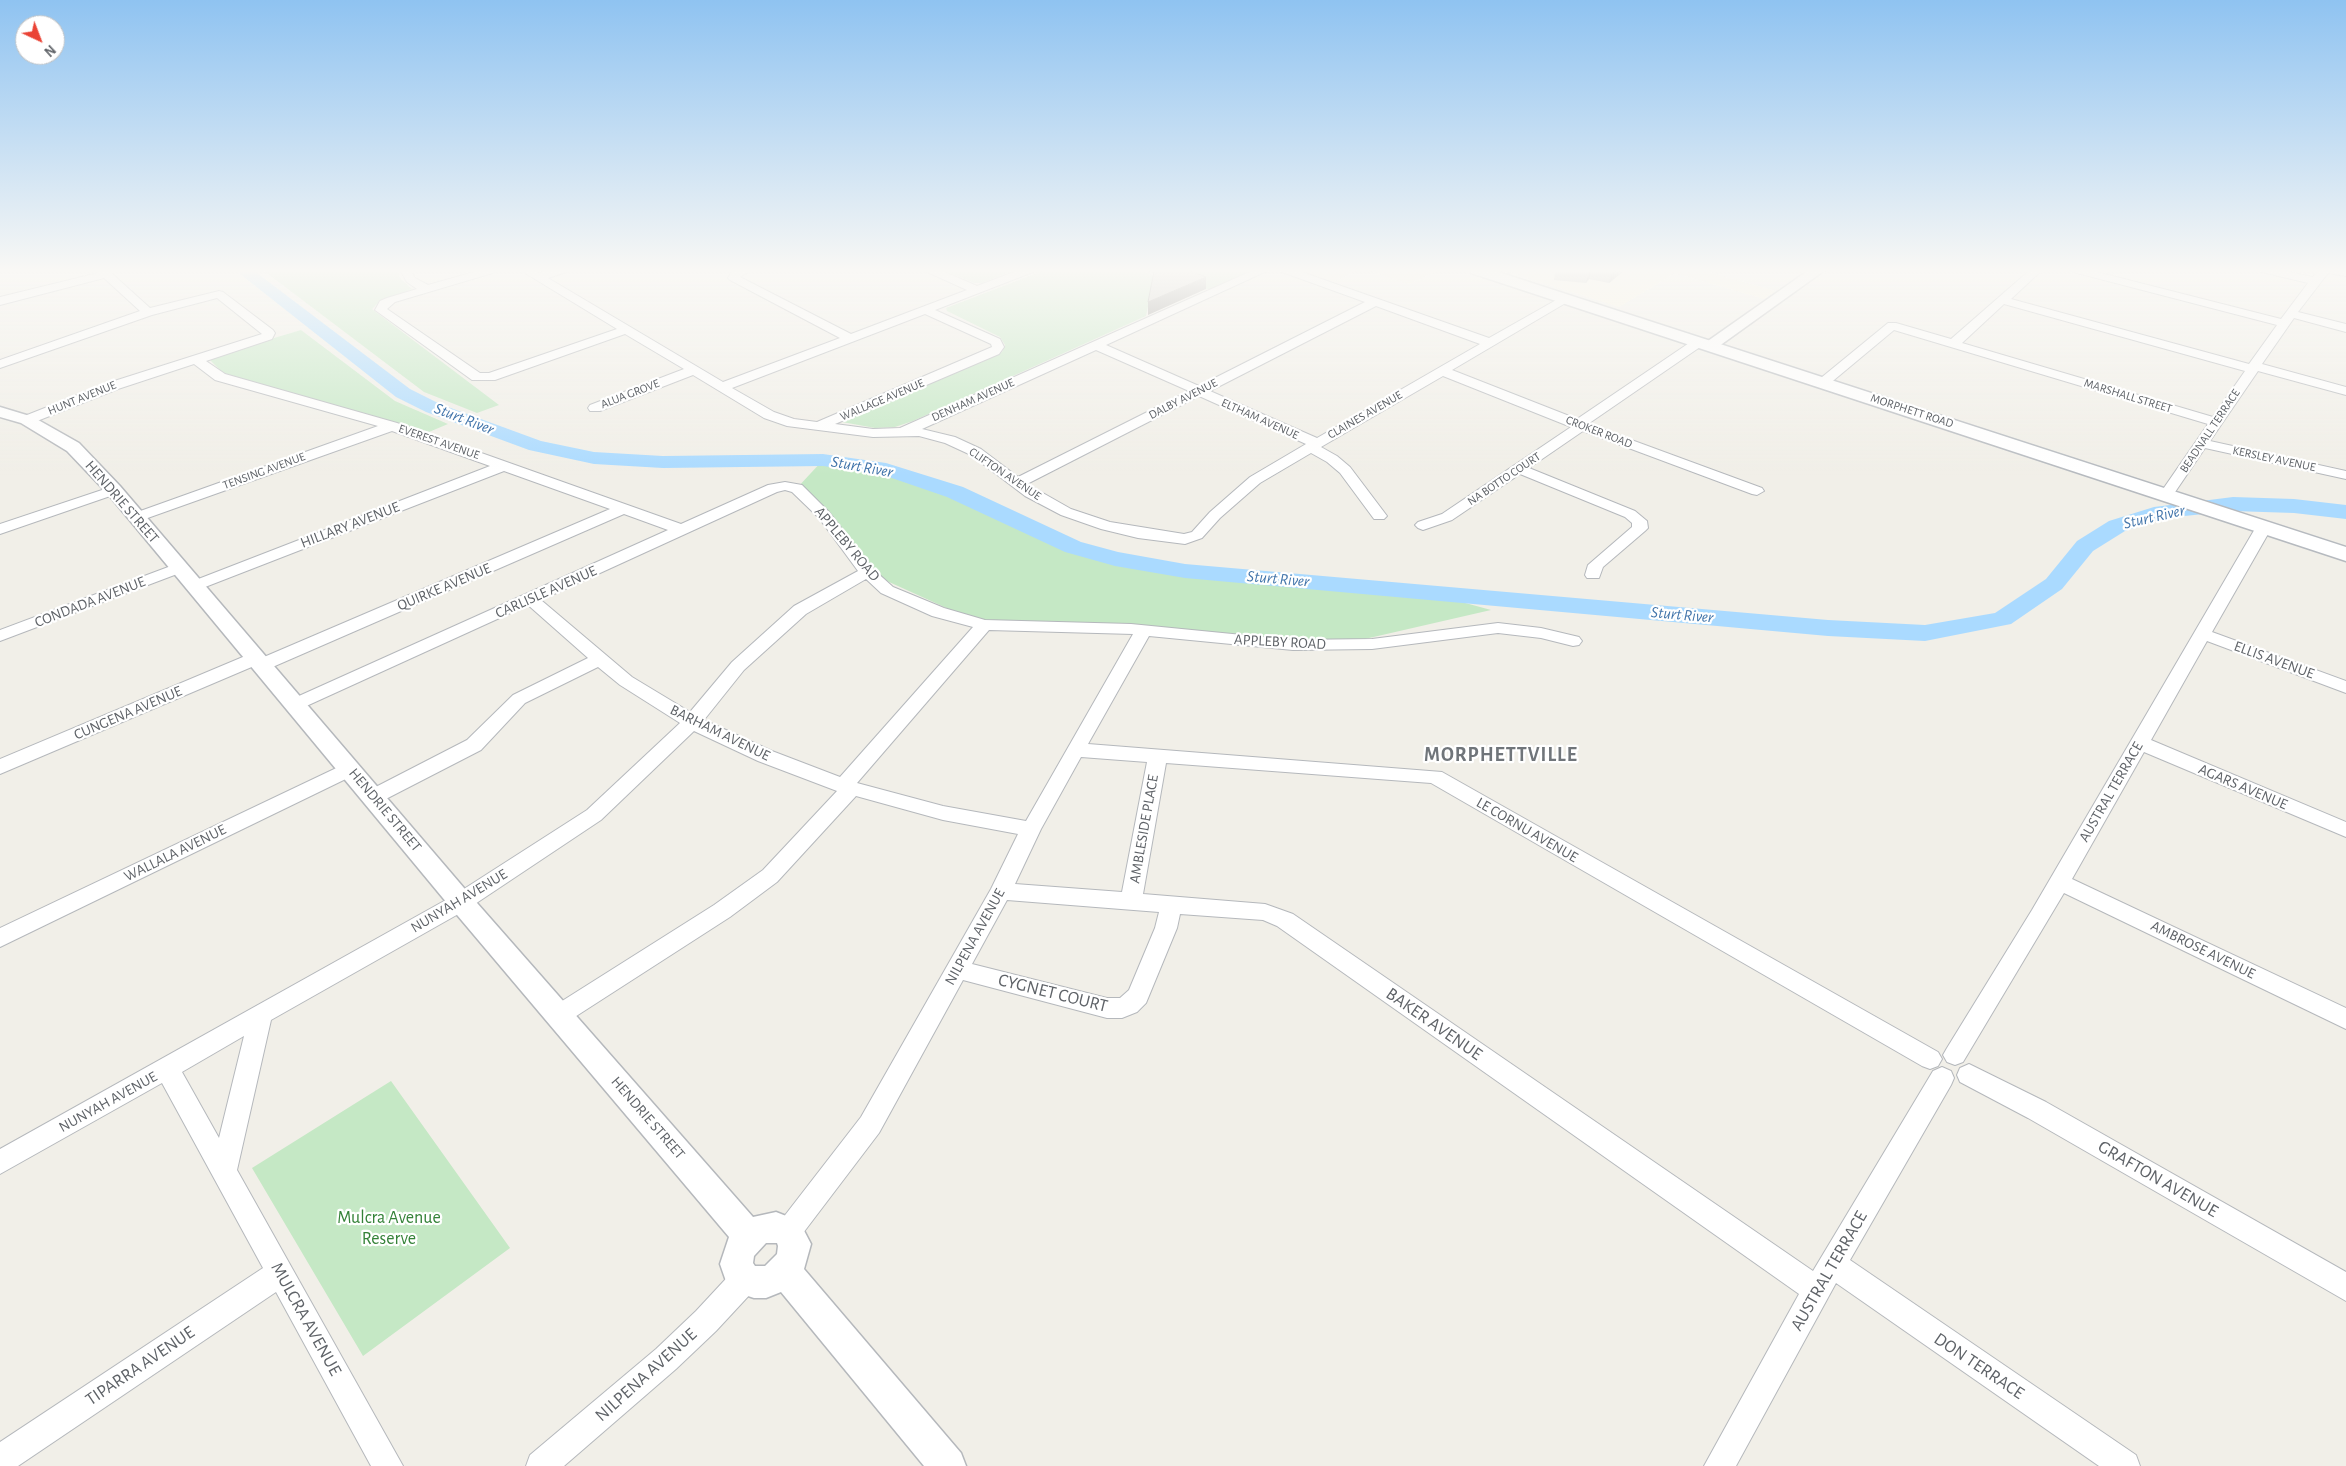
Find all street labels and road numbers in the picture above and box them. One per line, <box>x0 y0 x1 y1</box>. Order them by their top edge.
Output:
street label: DENHAM AVENUE <box>929 375 1017 425</box>
street label: ALUA GROVE <box>599 376 661 412</box>
street label: WALLAGE AVENUE <box>838 376 926 424</box>
street label: DALBY AVENUE <box>1146 376 1220 422</box>
street label: MARSHALL STREET <box>2082 376 2174 416</box>
street label: HUNT AVENUE <box>46 378 118 418</box>
street label: BEADNALL TERRACE <box>2177 386 2243 476</box>
street label: CLAINES AVENUE <box>1325 388 1405 442</box>
street label: MORPHETT ROAD <box>1869 391 1955 431</box>
street label: ELTHAM AVENUE <box>1219 395 1301 443</box>
street label: CROKER ROAD <box>1564 413 1634 451</box>
street label: EVEREST AVENUE <box>397 421 481 463</box>
street label: KERSLEY AVENUE <box>2231 443 2317 475</box>
street label: CLIFTON AVENUE <box>966 445 1044 503</box>
street label: TENSING AVENUE <box>221 449 307 493</box>
street label: NA BOTTO COURT <box>1465 449 1543 509</box>
street label: HENDRIE STREET <box>81 457 163 547</box>
street label: HILLARY AVENUE <box>298 498 402 552</box>
street label: APPLEBY ROAD <box>811 503 883 585</box>
street label: QUIRKE AVENUE <box>394 559 494 615</box>
street label: CARLISLE AVENUE <box>493 562 599 622</box>
street label: CONDADA AVENUE <box>32 573 148 631</box>
street label: APPLEBY ROAD <box>1234 631 1326 653</box>
street label: ELLIS AVENUE <box>2231 637 2317 683</box>
street label: CUNGENA AVENUE <box>71 682 185 744</box>
street label: BARHAM AVENUE <box>667 701 773 765</box>
street label: AUSTRAL TERRACE <box>2075 739 2147 845</box>
street label: AGARS AVENUE <box>2196 760 2290 814</box>
street label: HENDRIE STREET <box>345 764 425 856</box>
street label: AMBLESIDE PLACE <box>1126 773 1162 885</box>
street label: LE CORNU AVENUE <box>1473 794 1581 866</box>
street label: WALLALA AVENUE <box>121 821 229 885</box>
street label: NUNYAH AVENUE <box>407 865 511 937</box>
street label: NILPENA AVENUE <box>941 885 1009 989</box>
street label: AMBROSE AVENUE <box>2148 917 2258 983</box>
street label: CYGNET COURT <box>996 969 1110 1017</box>
street label: BAKER AVENUE <box>1382 983 1486 1065</box>
street label: NUNYAH AVENUE <box>56 1068 160 1136</box>
street label: HENDRIE STREET <box>607 1073 689 1163</box>
street label: GRAFTON AVENUE <box>2094 1136 2222 1222</box>
street label: AUSTRAL TERRACE <box>1786 1207 1872 1335</box>
street label: MULCRA AVENUE <box>266 1259 346 1379</box>
street label: TIPARRA AVENUE <box>81 1322 199 1410</box>
street label: NILPENA AVENUE <box>591 1324 701 1426</box>
street label: DON TERRACE <box>1930 1328 2028 1404</box>

